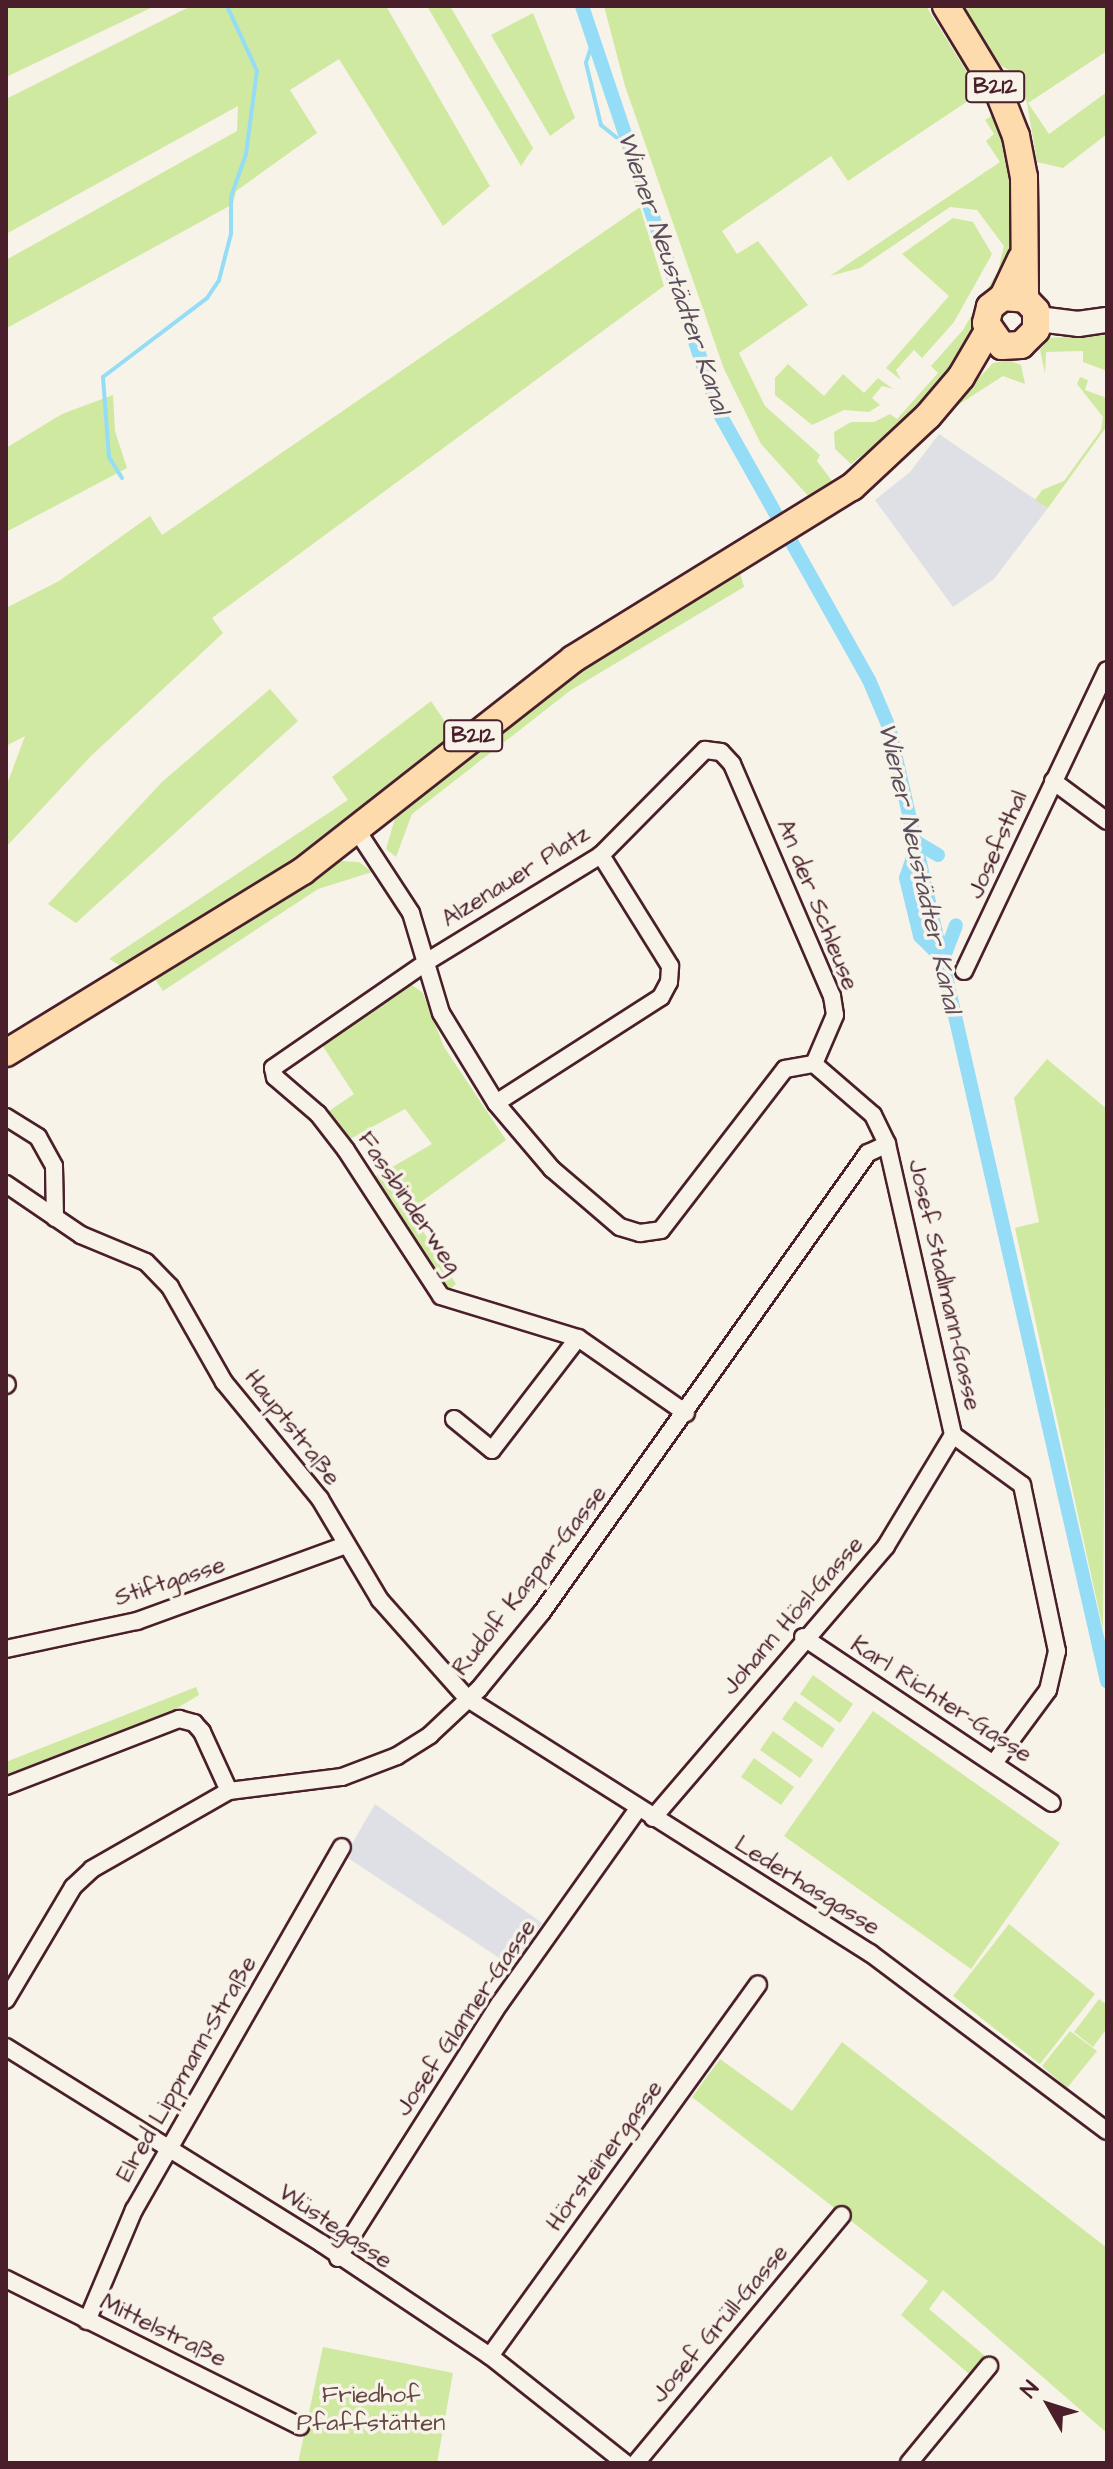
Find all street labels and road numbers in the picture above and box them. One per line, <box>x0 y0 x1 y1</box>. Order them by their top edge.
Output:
road number: B212 <box>965 69 1025 105</box>
road number: B212 <box>443 718 503 754</box>
street label: Josefsthal <box>961 787 1035 903</box>
street label: An der Schleuse <box>770 815 864 995</box>
street label: Alzenauer Platz <box>437 820 595 934</box>
street label: Fassbinderweg <box>351 1126 467 1280</box>
street label: Josef Stadlmann-Gasse <box>901 1157 987 1413</box>
street label: Hauptstraße <box>238 1364 346 1492</box>
street label: Rudolf Kaspar-Gasse <box>447 1480 613 1682</box>
street label: Johann Hösl-Gasse <box>716 1531 870 1701</box>
street label: Stiftgasse <box>111 1551 229 1613</box>
street label: Karl Richter-Gasse <box>845 1631 1037 1769</box>
street label: Lederhasgasse <box>729 1830 885 1942</box>
street label: Josef Glanner-Gasse <box>389 1914 543 2122</box>
street label: Elred Lippmann-Straße <box>111 1951 263 2187</box>
street label: Hörsteinergasse <box>541 2075 669 2237</box>
street label: Wüstegasse <box>273 2178 397 2276</box>
street label: Josef Grüll-Gasse <box>645 2239 795 2409</box>
street label: Mittelstraße <box>95 2288 231 2374</box>

